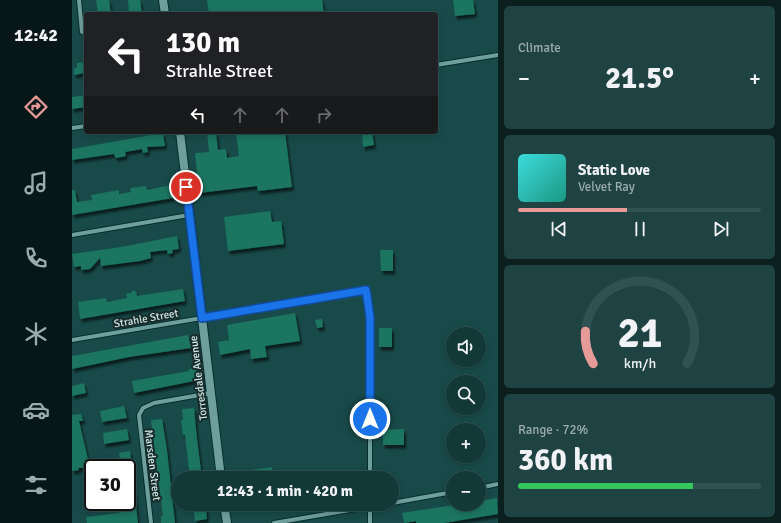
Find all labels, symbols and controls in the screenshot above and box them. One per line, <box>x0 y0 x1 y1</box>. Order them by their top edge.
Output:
text: 12:42 <box>14 24 58 46</box>
text: 130 m <box>166 26 240 60</box>
icon: left <box>100 28 152 80</box>
text: Climate <box>518 40 561 56</box>
text: Strahle Street <box>166 60 273 82</box>
text: 21.5° <box>605 60 674 97</box>
text: − <box>518 65 530 92</box>
text: + <box>749 65 761 92</box>
icon: directions <box>22 93 50 121</box>
icon: left <box>187 104 209 126</box>
icon: ahead <box>229 104 251 126</box>
icon: ahead <box>271 104 293 126</box>
icon: right <box>313 104 335 126</box>
text: Static Love <box>578 161 650 179</box>
icon: music <box>22 169 50 197</box>
pin <box>169 170 203 204</box>
icon: arrive <box>175 176 197 198</box>
text: Velvet Ray <box>578 179 635 195</box>
icon: previous <box>548 218 570 240</box>
icon: pause <box>629 218 651 240</box>
icon: next <box>710 218 732 240</box>
icon: phone <box>22 244 50 272</box>
street label: Strahle Street <box>113 306 179 331</box>
text: 21 <box>617 308 662 359</box>
icon: climate <box>22 320 50 348</box>
map controls <box>446 327 486 511</box>
button: sound <box>446 327 486 367</box>
street label: Torresdale Avenue <box>187 335 210 421</box>
text: km/h <box>623 355 656 372</box>
button: search <box>446 375 486 415</box>
icon: car <box>22 396 50 424</box>
position arrow <box>349 398 391 440</box>
text: Range · 72% <box>518 422 588 438</box>
button: + <box>446 423 486 463</box>
street label: Marsden Street <box>142 429 163 502</box>
text: 360 km <box>518 442 613 479</box>
speed limit sign: 30 <box>84 459 136 511</box>
icon: filters <box>22 471 50 499</box>
button: − <box>446 471 486 511</box>
text: 12:43 · 1 min · 420 m <box>217 482 353 500</box>

